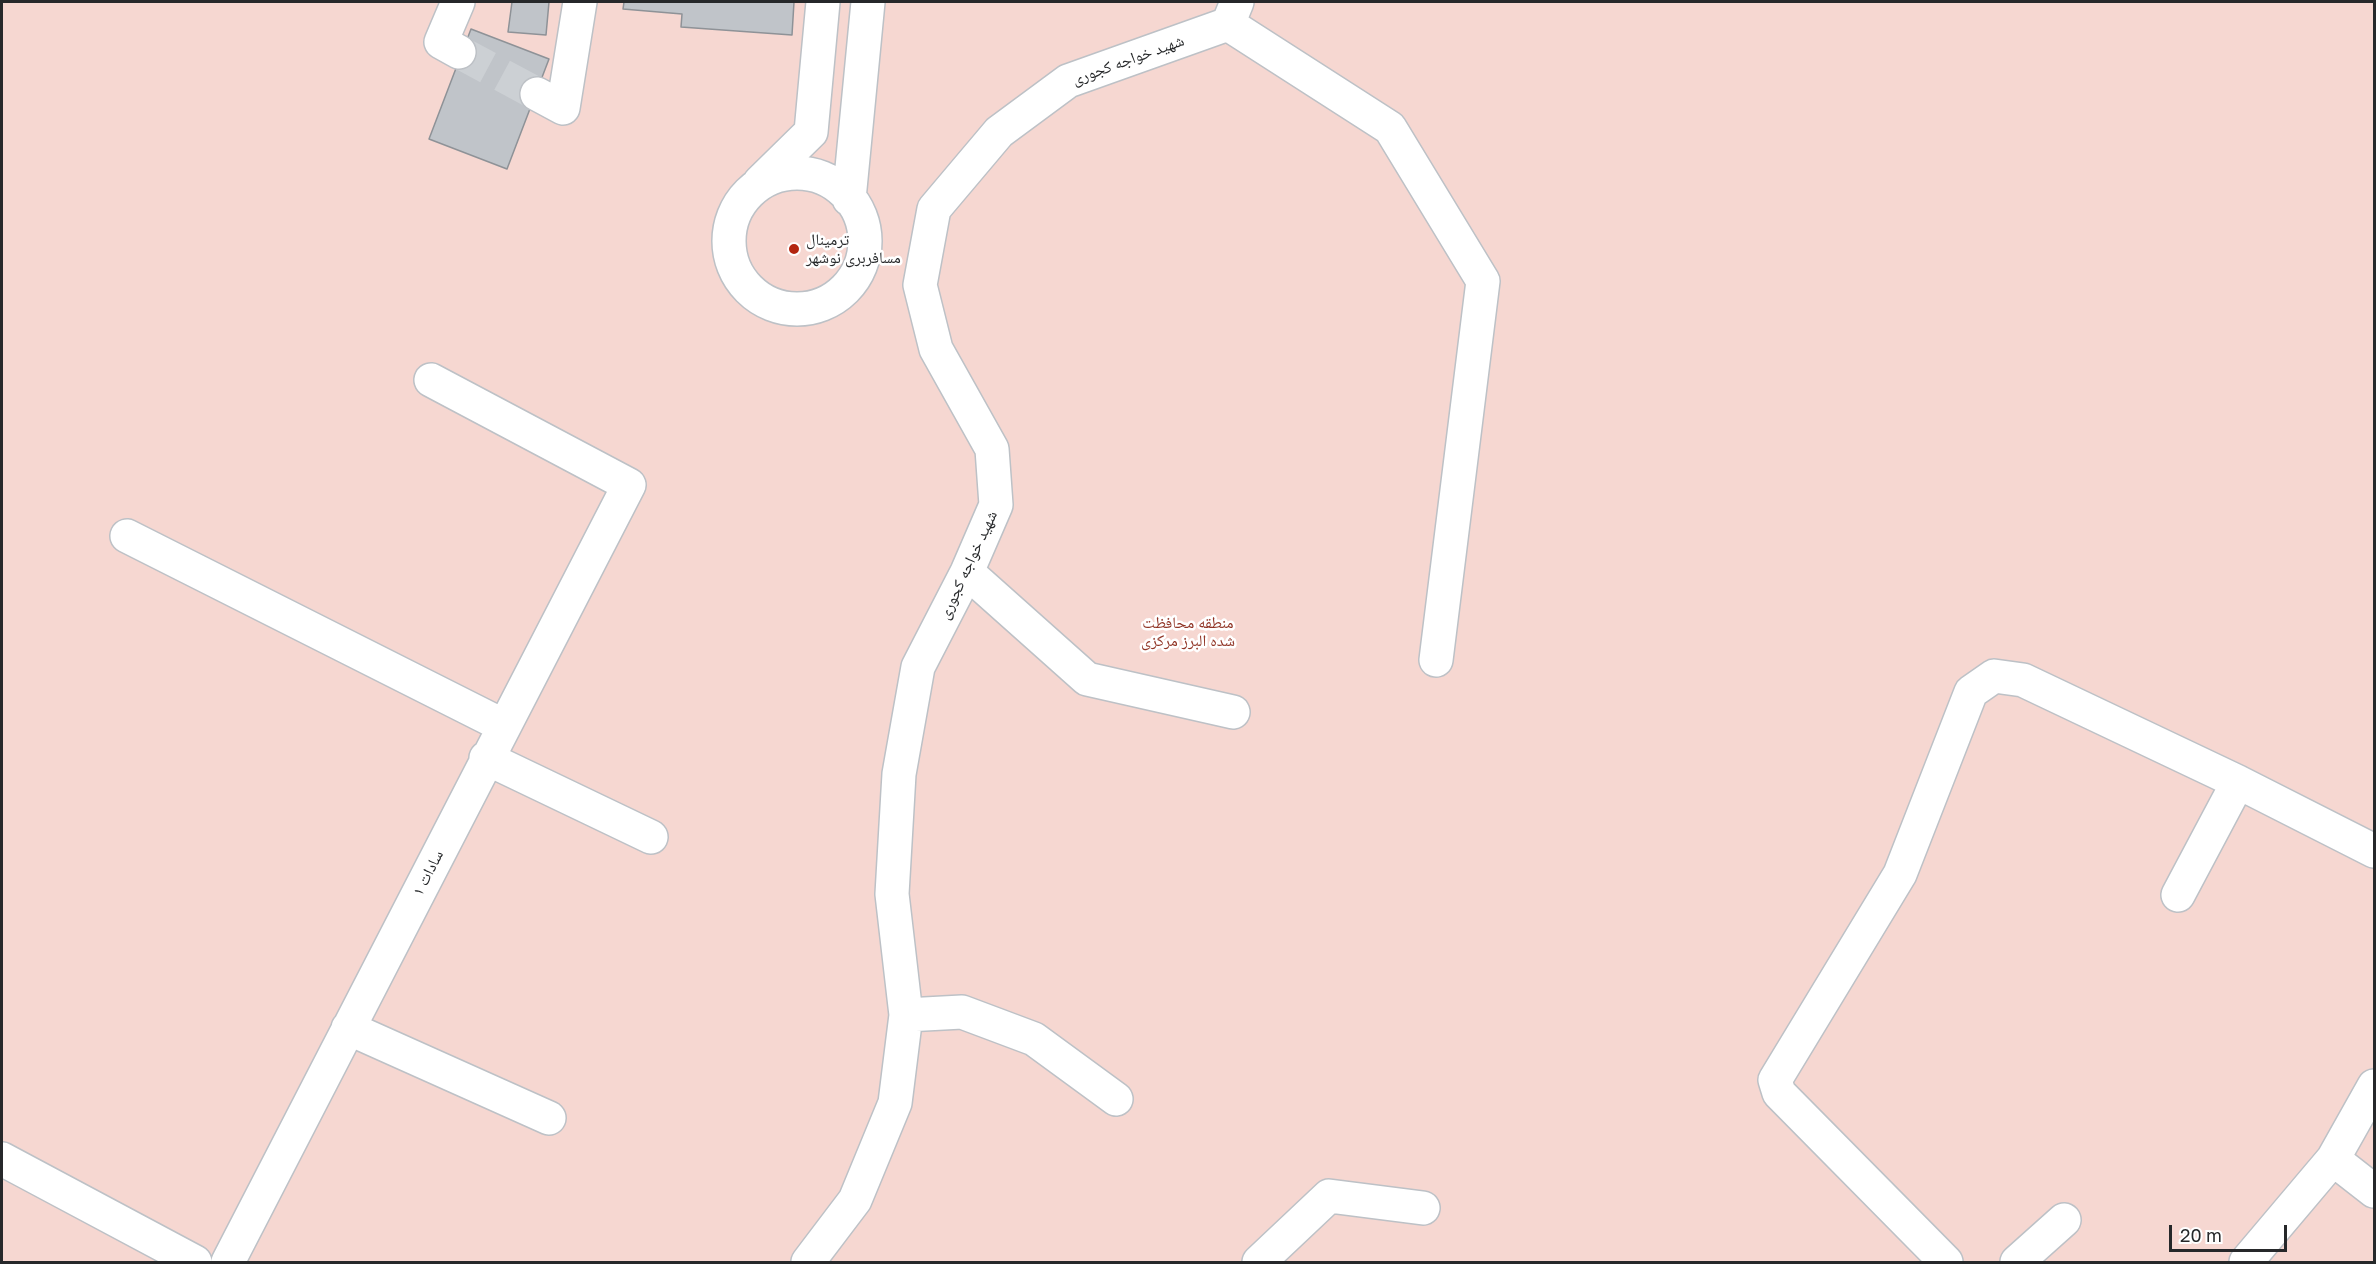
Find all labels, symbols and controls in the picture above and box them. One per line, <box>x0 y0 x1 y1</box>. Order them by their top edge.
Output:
street label: شهید خواجه کجوری <box>1069 31 1187 89</box>
place label: ترمینال مسافربری نوشهر <box>806 230 901 268</box>
marker: ترمینال مسافربری نوشهر <box>787 242 801 256</box>
street label: شهید خواجه کجوری <box>934 508 1002 622</box>
park label: منطقه محافظت شده البرز مرکزی <box>1141 613 1235 651</box>
street label: سادات ۱ <box>408 847 448 899</box>
scale bar <box>2172 1213 2290 1251</box>
text: 20 m <box>2180 1224 2222 1246</box>

